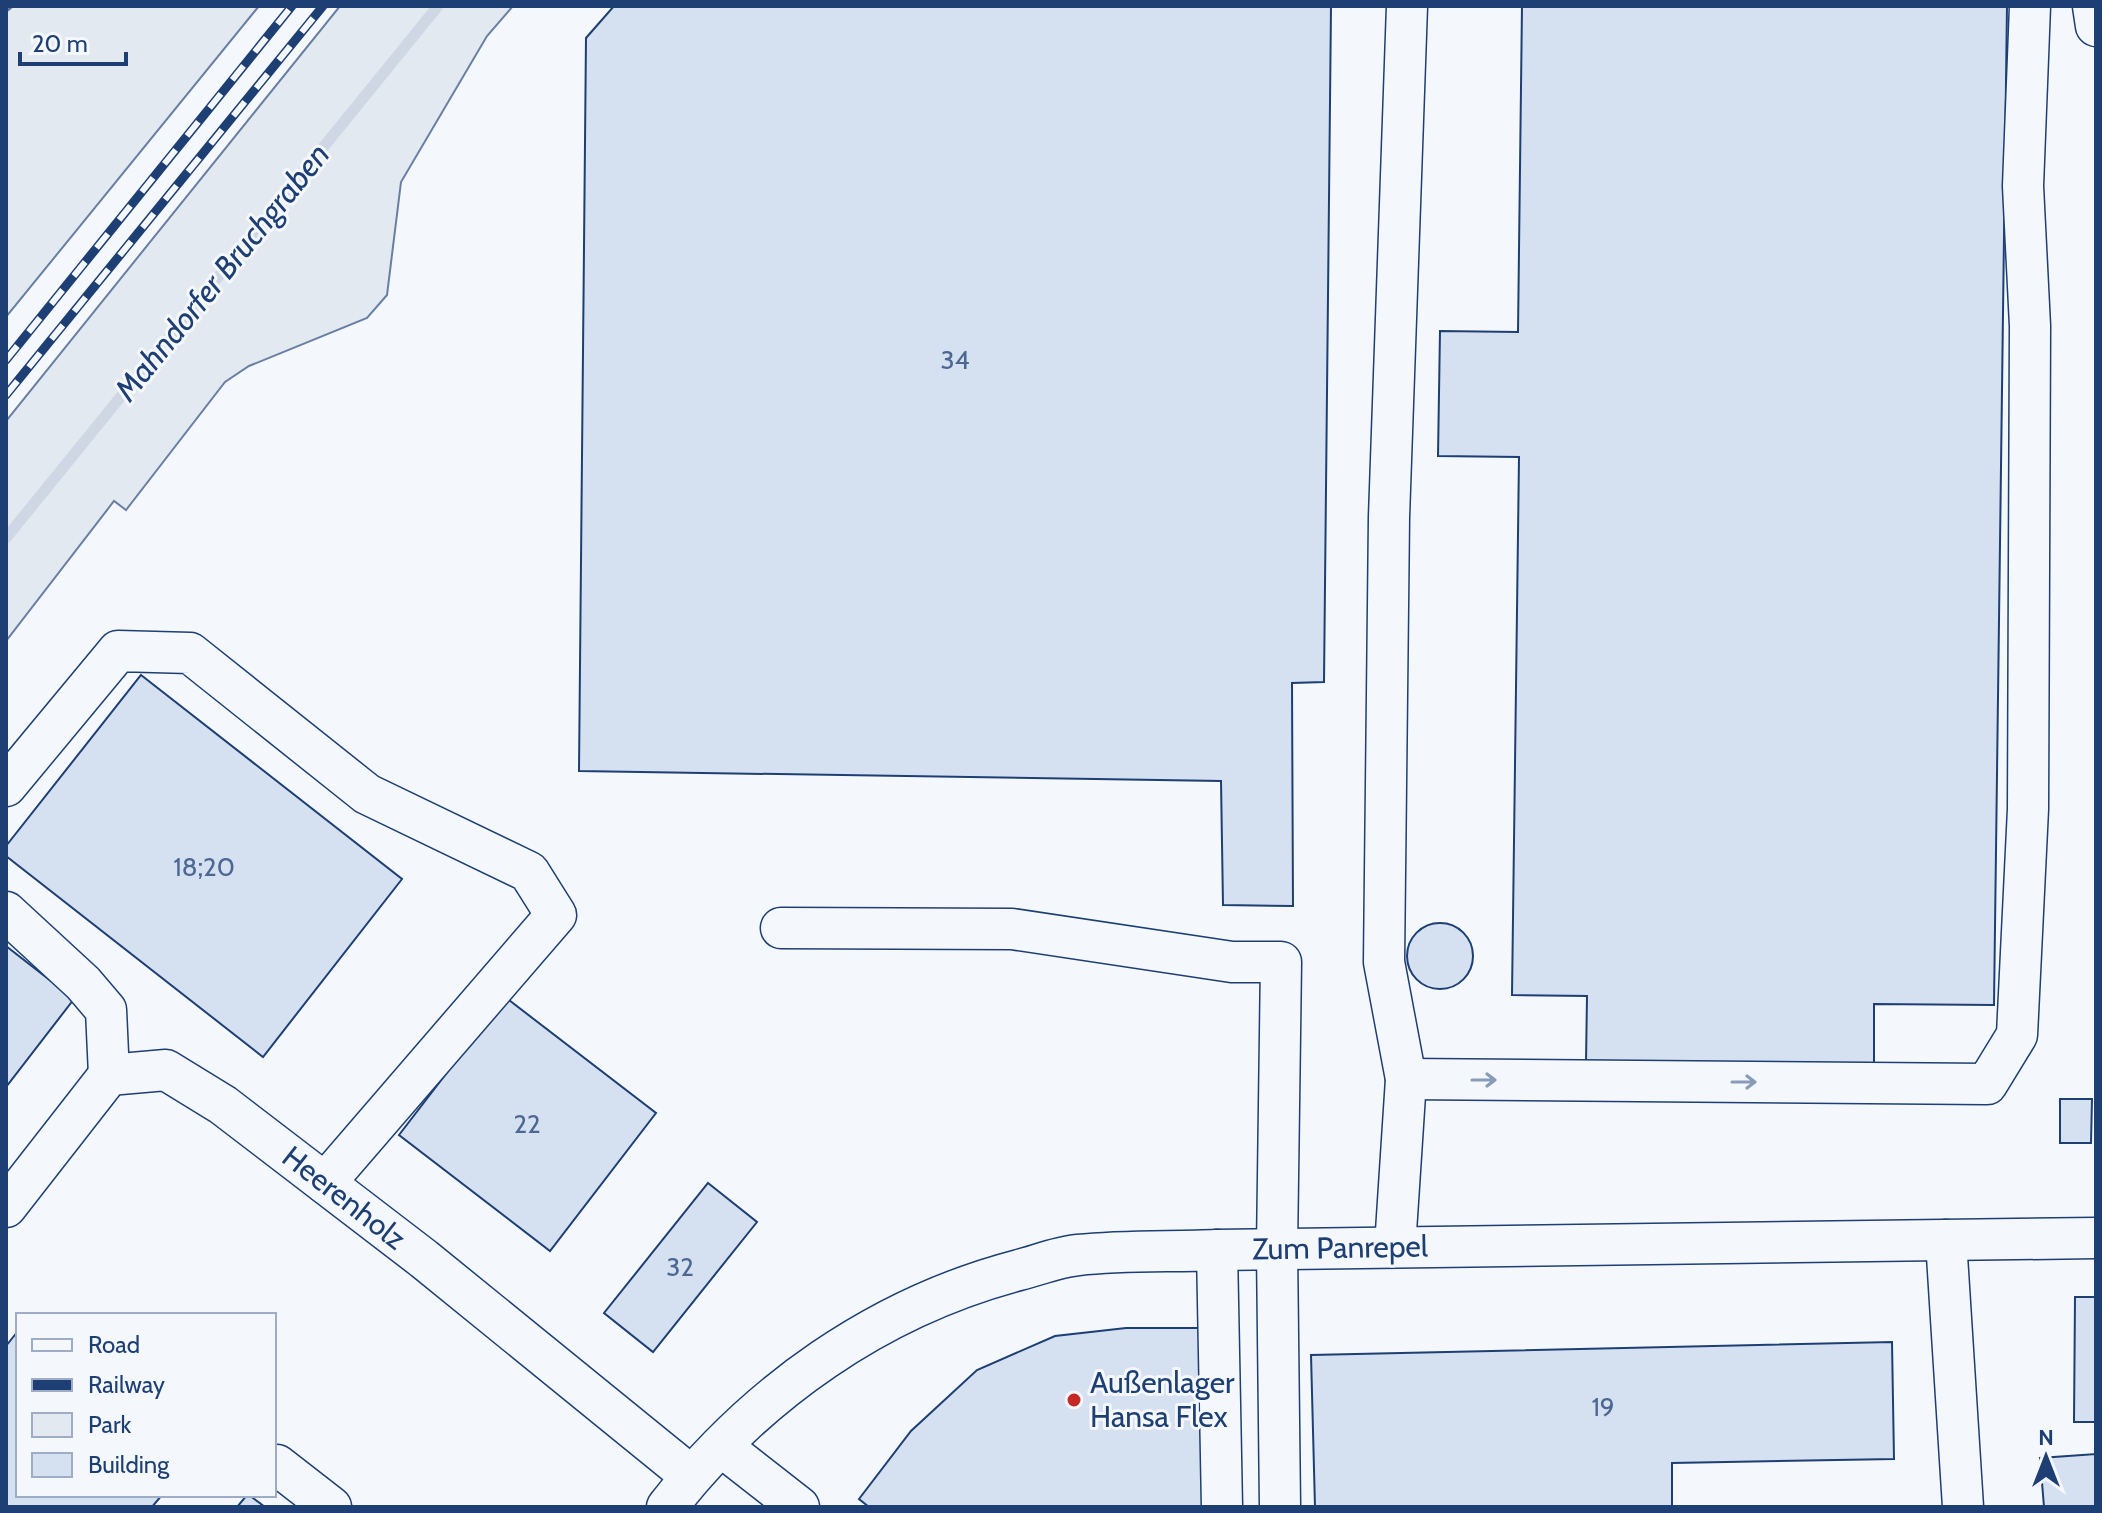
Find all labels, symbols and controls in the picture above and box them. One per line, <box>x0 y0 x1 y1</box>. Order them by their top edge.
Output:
scale bar <box>20 16 126 66</box>
text: 20 m <box>32 29 88 58</box>
water label: Mahndorfer Bruchgraben <box>105 135 337 409</box>
house number: 34 <box>940 344 970 376</box>
house number: 18;20 <box>173 851 235 883</box>
one-way arrow <box>1470 1072 1497 1088</box>
one-way arrow <box>1730 1074 1757 1090</box>
house number: 22 <box>513 1108 541 1140</box>
street label: Heerenholz <box>275 1138 413 1257</box>
street label: Zum Panrepel <box>1252 1227 1428 1268</box>
house number: 32 <box>666 1251 694 1283</box>
legend <box>16 1313 276 1497</box>
text: Road <box>88 1330 140 1359</box>
place label: Außenlager Hansa Flex <box>1090 1364 1235 1435</box>
text: Railway <box>88 1370 165 1399</box>
marker: Außenlager Hansa Flex <box>1065 1391 1083 1409</box>
house number: 19 <box>1591 1391 1615 1423</box>
text: Park <box>88 1410 131 1439</box>
north arrow <box>2006 1417 2086 1497</box>
text: N <box>2038 1424 2054 1451</box>
text: Building <box>88 1450 170 1479</box>

